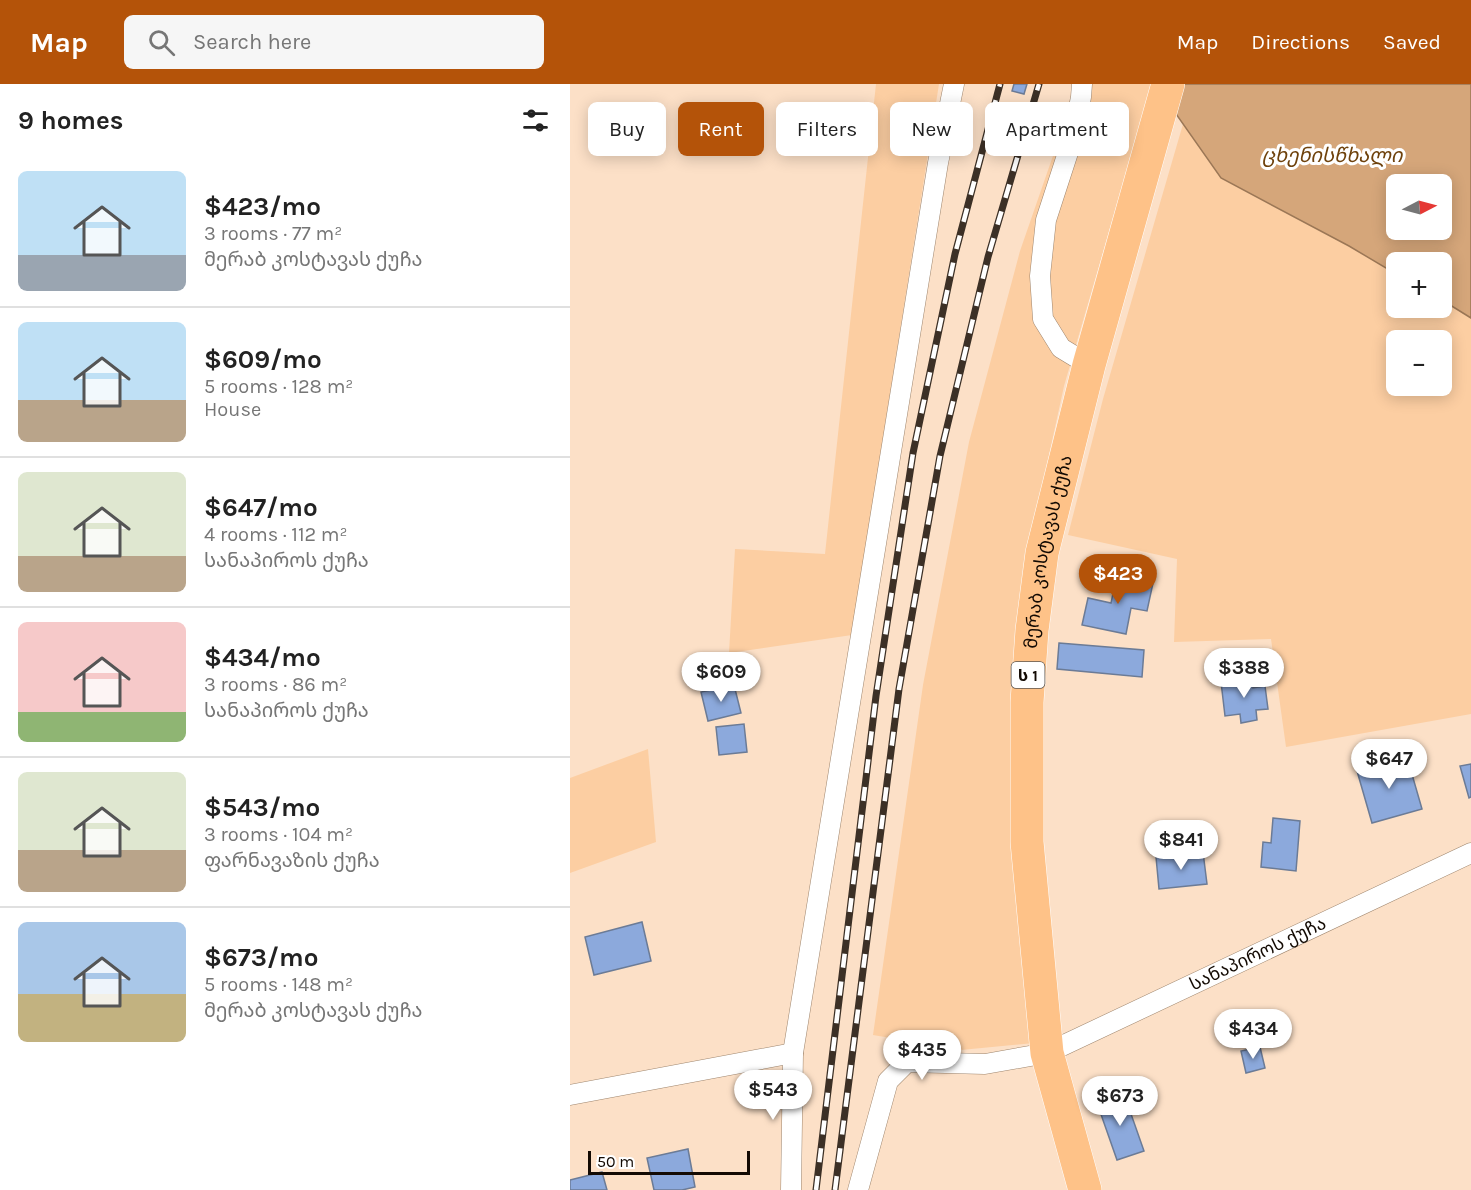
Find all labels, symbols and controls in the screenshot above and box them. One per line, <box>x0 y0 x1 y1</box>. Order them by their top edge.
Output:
search box <box>124 15 544 69</box>
text: Map <box>30 26 88 59</box>
icon: search <box>145 26 178 59</box>
text: Search here <box>193 29 311 55</box>
text: Map <box>1177 30 1218 54</box>
text: Directions <box>1251 30 1350 54</box>
text: Saved <box>1383 30 1441 54</box>
chip: Buy <box>588 102 666 156</box>
chip: Rent <box>678 102 764 156</box>
chip: Filters <box>776 102 878 156</box>
chip: New <box>890 102 973 156</box>
chip: Apartment <box>985 102 1129 156</box>
icon: filters <box>519 104 552 137</box>
text: 9 homes <box>18 105 124 136</box>
water label: ცხენისწხალი <box>1262 144 1404 167</box>
north arrow <box>1386 174 1452 240</box>
map controls <box>1386 174 1452 396</box>
text: $423/mo <box>204 191 321 222</box>
icon: home <box>66 195 138 267</box>
text: 3 rooms · 77 m² <box>204 222 342 245</box>
text: მერაბ კოსტავას ქუჩა <box>204 248 423 271</box>
button: + <box>1386 252 1452 318</box>
button: − <box>1386 330 1452 396</box>
text: $609/mo <box>204 344 322 375</box>
icon: home <box>66 346 138 418</box>
text: 5 rooms · 128 m² <box>204 375 353 398</box>
text: House <box>204 398 261 421</box>
street label: მერაბ კოსტავას ქუჩა <box>1020 453 1077 649</box>
text: $647/mo <box>204 492 318 523</box>
icon: home <box>66 496 138 568</box>
text: 4 rooms · 112 m² <box>204 523 348 546</box>
text: სანაპიროს ქუჩა <box>204 549 369 572</box>
pin: $423 <box>1082 554 1154 605</box>
text: $423 <box>1093 562 1143 585</box>
text: $434/mo <box>204 642 321 673</box>
icon: home <box>66 646 138 718</box>
pin: $388 <box>1208 648 1280 699</box>
pin: $609 <box>685 652 757 703</box>
text: $388 <box>1218 656 1270 679</box>
text: $609 <box>696 660 746 683</box>
road number: ს 1 <box>1012 662 1044 688</box>
text: 3 rooms · 86 m² <box>204 673 347 696</box>
text: სანაპიროს ქუჩა <box>204 699 369 722</box>
pin: $647 <box>1353 739 1425 790</box>
text: $647 <box>1365 747 1413 770</box>
text: $543/mo <box>204 792 320 823</box>
icon: home <box>66 796 138 868</box>
pin: $841 <box>1145 820 1217 871</box>
text: 3 rooms · 104 m² <box>204 823 353 846</box>
text: $841 <box>1158 828 1204 851</box>
text: ფარნავაზის ქუჩა <box>204 849 380 872</box>
street label: სანაპიროს ქუჩა <box>1186 912 1330 995</box>
text: $673/mo <box>204 942 318 973</box>
icon: home <box>66 946 138 1018</box>
text: 5 rooms · 148 m² <box>204 973 353 996</box>
text: მერაბ კოსტავას ქუჩა <box>204 999 423 1022</box>
pin: $434 <box>1217 1009 1289 1060</box>
text: $434 <box>1228 1017 1278 1040</box>
pin: $435 <box>886 1030 958 1081</box>
text: $435 <box>897 1038 947 1061</box>
pin: $543 <box>737 1070 809 1121</box>
pin: $673 <box>1084 1076 1156 1127</box>
text: $543 <box>748 1078 798 1101</box>
text: $673 <box>1096 1084 1144 1107</box>
scale bar <box>588 1148 750 1176</box>
text: 50 m <box>597 1152 634 1171</box>

